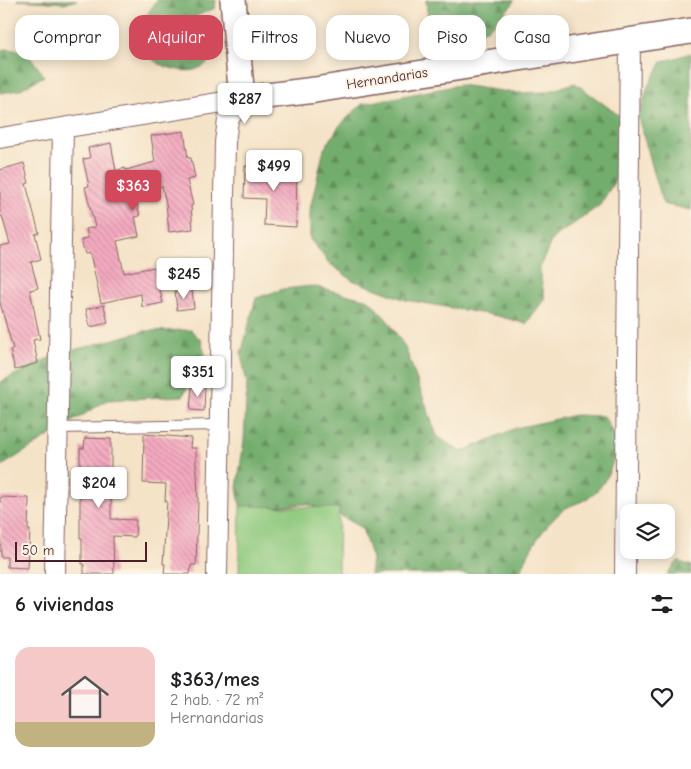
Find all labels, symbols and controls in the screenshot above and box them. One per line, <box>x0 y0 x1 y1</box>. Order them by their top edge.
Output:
chip: Comprar <box>15 15 119 60</box>
chip: Alquilar <box>129 15 223 60</box>
chip: Filtros <box>233 15 316 60</box>
chip: Nuevo <box>326 15 409 60</box>
chip: Piso <box>419 15 486 60</box>
chip: Casa <box>496 15 569 60</box>
street label: Hernandarias <box>345 64 429 93</box>
pin: $287 <box>215 82 275 125</box>
text: $287 <box>229 90 262 108</box>
pin: $499 <box>244 150 304 192</box>
text: $499 <box>257 157 291 175</box>
pin: $363 <box>103 170 163 212</box>
text: $363 <box>116 177 150 195</box>
pin: $245 <box>154 258 214 300</box>
text: $245 <box>167 265 201 283</box>
pin: $351 <box>168 356 228 398</box>
text: $351 <box>182 363 214 381</box>
pin: $204 <box>69 466 129 509</box>
text: $204 <box>82 474 116 492</box>
map controls <box>620 504 675 559</box>
button: layers <box>620 504 675 559</box>
scale bar <box>15 539 148 562</box>
text: 50 m <box>22 542 54 559</box>
icon: filters <box>648 590 676 618</box>
text: 6 viviendas <box>15 592 114 616</box>
icon: home <box>55 667 115 727</box>
text: $363/mes <box>170 667 259 691</box>
icon: heart <box>648 683 676 711</box>
text: 2 hab. · 72 m² <box>170 691 263 709</box>
text: Hernandarias <box>170 709 264 727</box>

